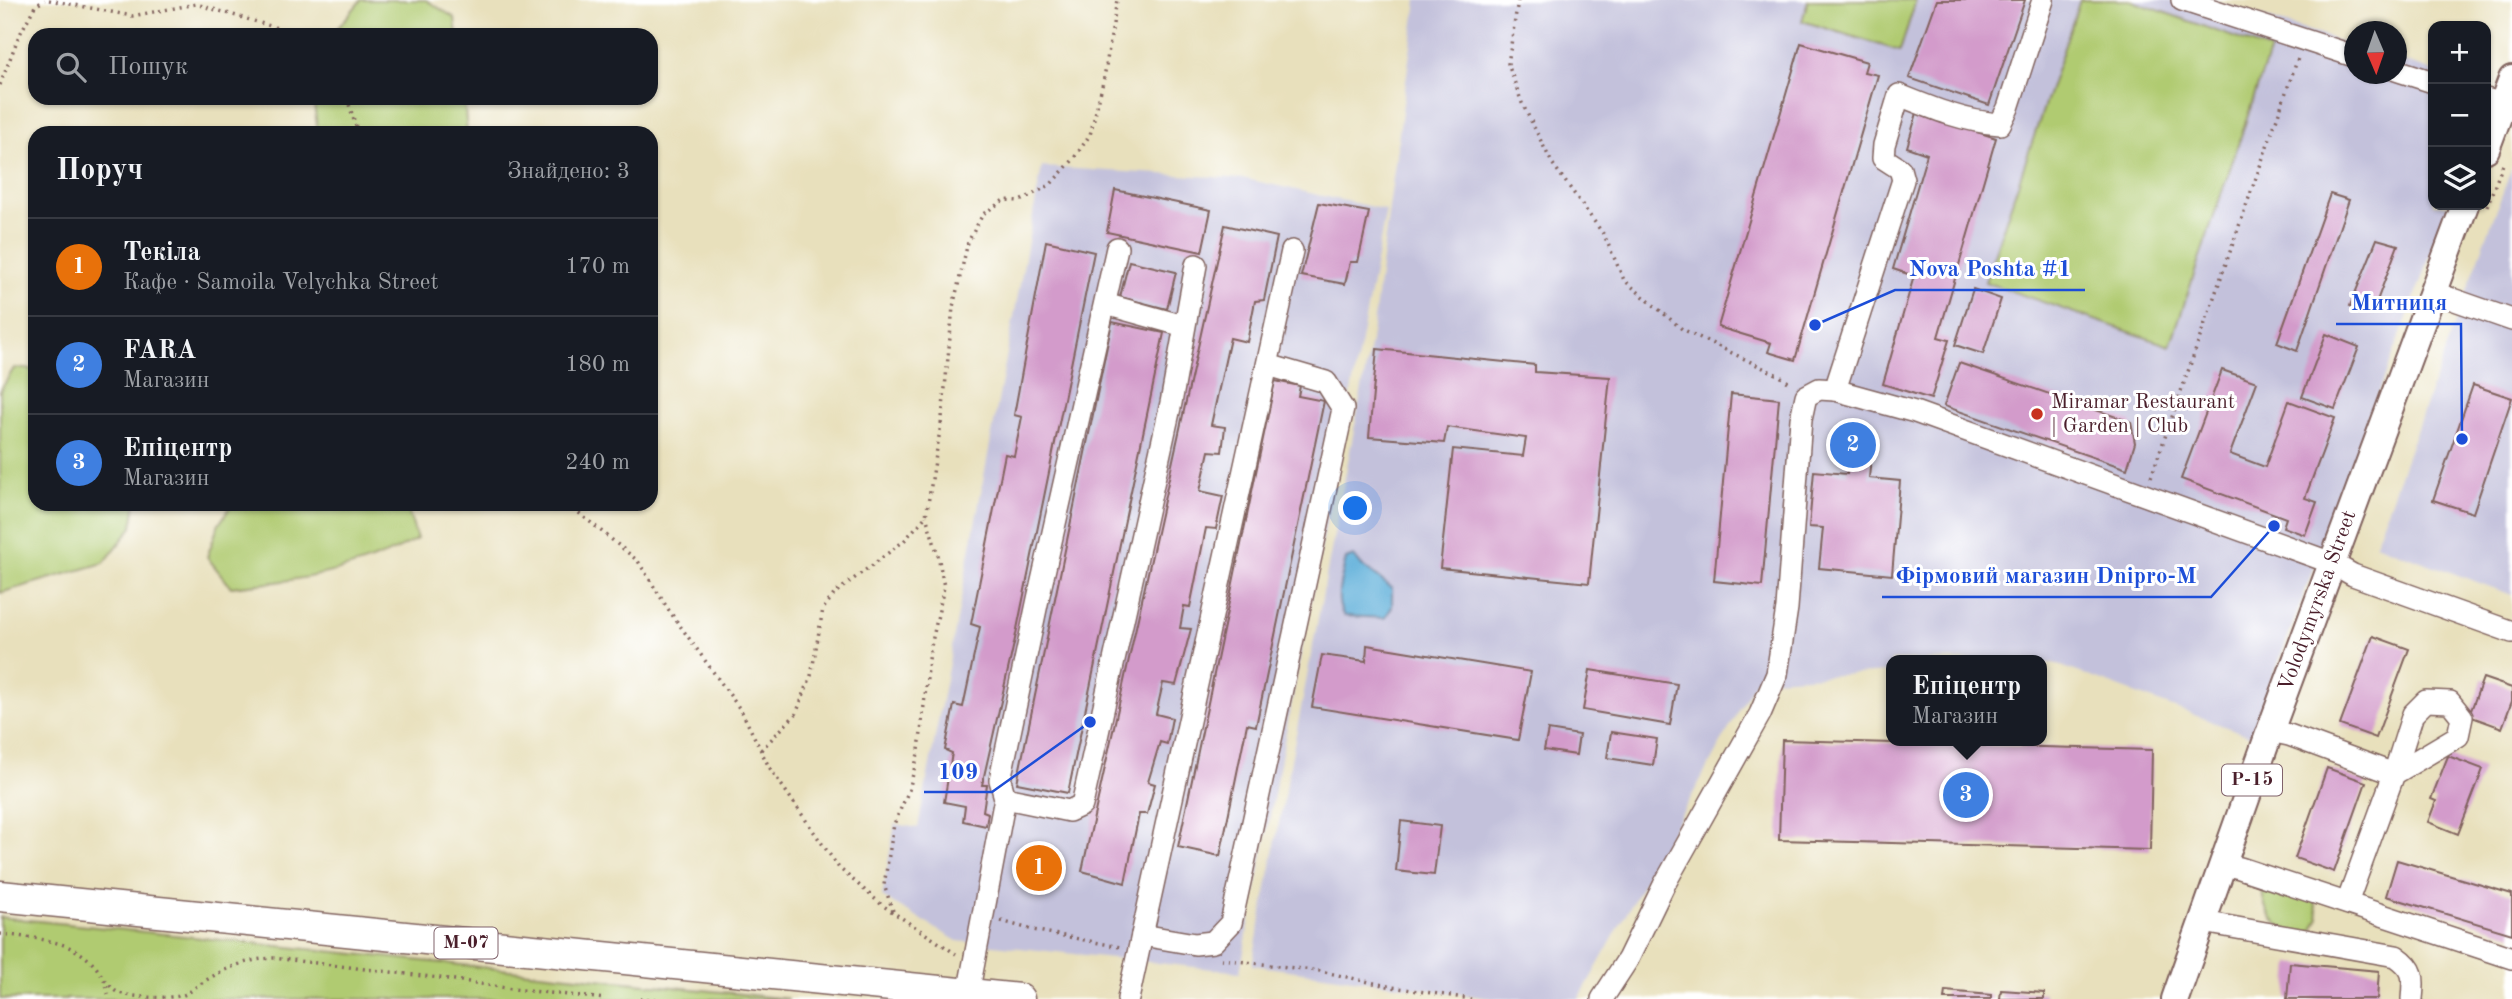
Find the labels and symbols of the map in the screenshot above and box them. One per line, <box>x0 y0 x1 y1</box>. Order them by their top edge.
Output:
north arrow <box>2344 21 2407 84</box>
callout: Nova Poshta #1 <box>1895 246 2085 290</box>
text: Nova Poshta #1 <box>1909 258 2071 281</box>
callout: Митниця <box>2336 280 2461 324</box>
text: Митниця <box>2351 292 2447 315</box>
place label: Miramar Restaurant | Garden | Club <box>2051 392 2235 437</box>
marker: Miramar Restaurant | Garden | Club <box>2029 406 2045 422</box>
pin: 2 <box>1830 419 1876 471</box>
your location <box>1338 491 1372 525</box>
street label: Volodymyrska Street <box>2275 508 2361 694</box>
callout: Фірмовий магазин Dnipro-M <box>1882 553 2211 597</box>
text: Фірмовий магазин Dnipro-M <box>1895 565 2197 588</box>
callout: 109 <box>924 748 992 792</box>
text: 109 <box>938 761 978 784</box>
road number: Р-15 <box>2222 764 2282 796</box>
pin: 3 <box>1943 769 1989 821</box>
pin: 1 <box>1016 842 1062 894</box>
road number: М-07 <box>434 928 498 959</box>

